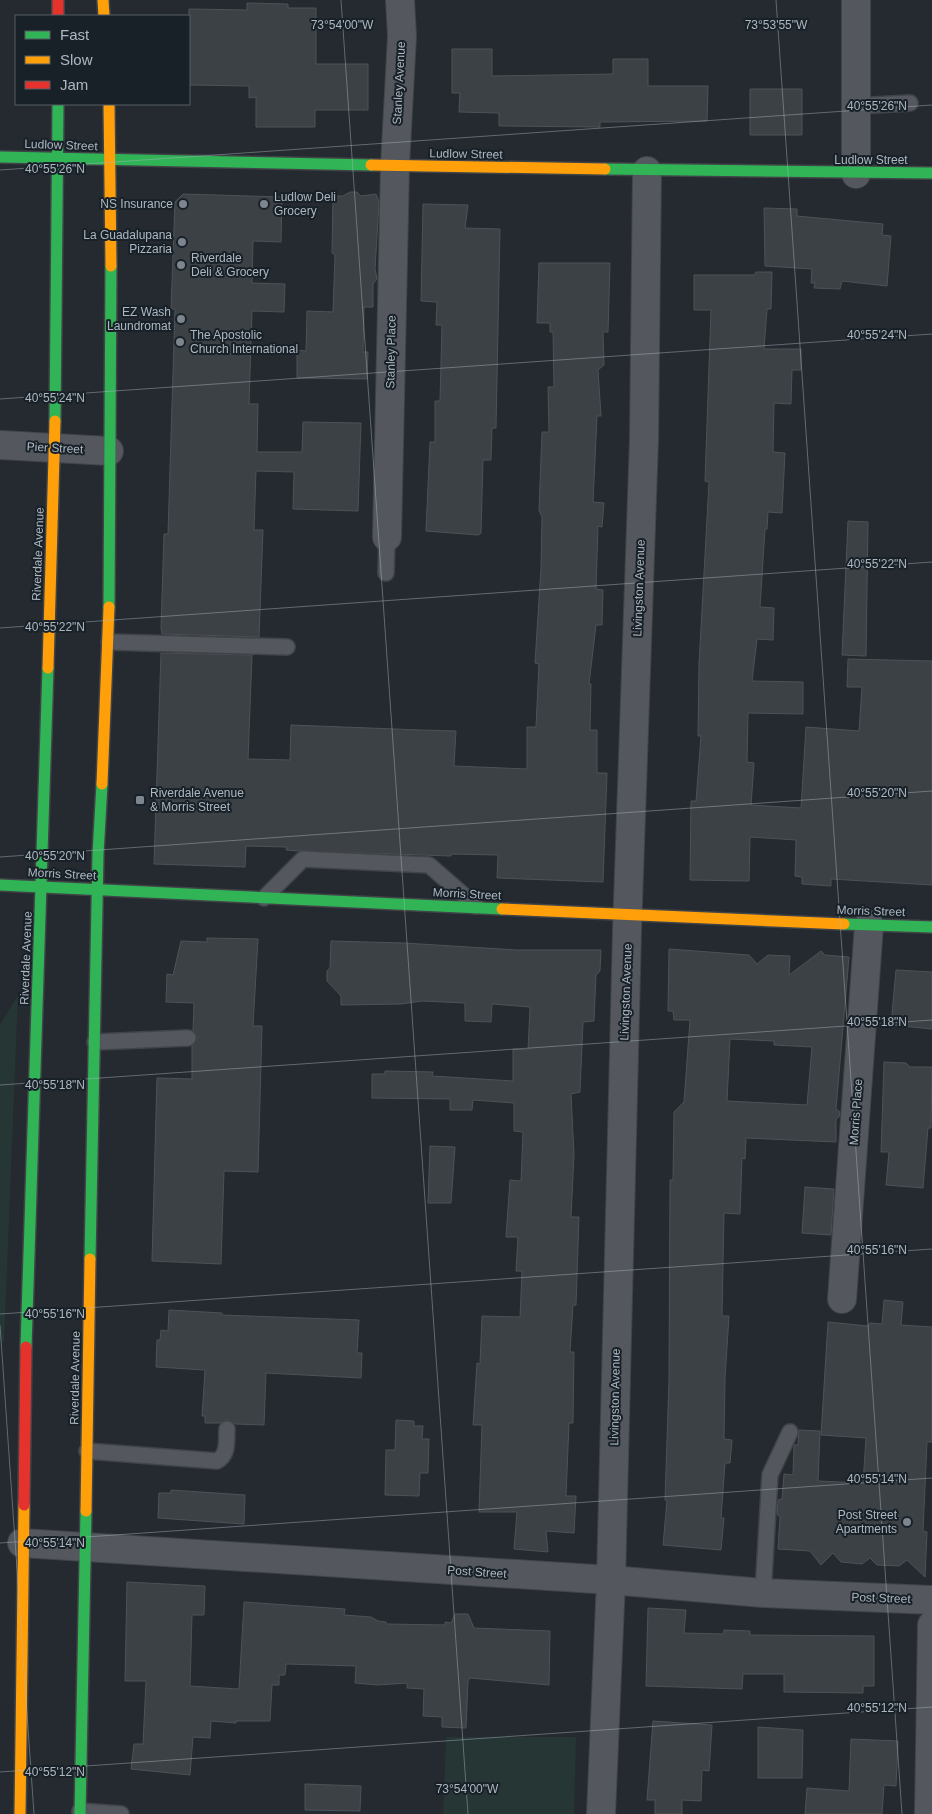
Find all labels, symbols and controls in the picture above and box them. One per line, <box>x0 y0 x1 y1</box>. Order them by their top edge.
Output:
legend <box>15 15 190 105</box>
text: 73°54'00"W <box>311 18 374 32</box>
text: 73°53'55"W <box>745 18 808 32</box>
text: Fast <box>60 26 90 43</box>
street label: Stanley Avenue <box>390 41 408 125</box>
text: Slow <box>60 51 93 68</box>
text: Jam <box>60 76 88 93</box>
text: 40°55'26"N <box>847 99 907 113</box>
street label: Ludlow Street <box>24 137 99 153</box>
street label: Ludlow Street <box>429 146 503 162</box>
street label: Ludlow Street <box>834 153 908 167</box>
text: 40°55'26"N <box>25 162 85 176</box>
place label: Ludlow Deli Grocery <box>274 190 336 218</box>
place label: NS Insurance <box>100 197 173 211</box>
marker: NS Insurance <box>177 198 189 210</box>
marker: Ludlow Deli Grocery <box>258 198 270 210</box>
place label: La Guadalupana Pizzaria <box>83 228 172 256</box>
marker: La Guadalupana Pizzaria <box>176 236 188 248</box>
place label: Riverdale Deli & Grocery <box>191 251 269 279</box>
marker: Riverdale Deli & Grocery <box>175 259 187 271</box>
place label: EZ Wash Laundromat <box>107 305 172 333</box>
marker: EZ Wash Laundromat <box>175 313 187 325</box>
street label: Stanley Place <box>383 315 399 389</box>
place label: The Apostolic Church International <box>190 328 298 356</box>
text: 40°55'24"N <box>847 328 907 342</box>
marker: The Apostolic Church International <box>174 336 186 348</box>
text: 40°55'24"N <box>25 391 85 405</box>
street label: Pier Street <box>26 440 84 457</box>
street label: Riverdale Avenue <box>29 507 47 601</box>
street label: Livingston Avenue <box>630 539 648 637</box>
text: 40°55'22"N <box>847 557 907 571</box>
text: 40°55'22"N <box>25 620 85 634</box>
place label: Riverdale Avenue & Morris Street <box>150 786 244 814</box>
text: 40°55'20"N <box>847 786 907 800</box>
marker: Riverdale Avenue & Morris Street <box>134 794 146 806</box>
text: 40°55'20"N <box>25 849 85 863</box>
street label: Morris Street <box>27 865 97 883</box>
street label: Morris Street <box>432 885 502 903</box>
street label: Morris Street <box>836 903 906 919</box>
street label: Riverdale Avenue <box>17 911 35 1005</box>
street label: Livingston Avenue <box>617 943 635 1041</box>
text: 40°55'18"N <box>847 1015 907 1029</box>
text: 40°55'18"N <box>25 1078 85 1092</box>
street label: Morris Place <box>847 1078 865 1146</box>
text: 40°55'16"N <box>847 1243 907 1257</box>
text: 40°55'16"N <box>25 1307 85 1321</box>
street label: Riverdale Avenue <box>67 1331 83 1425</box>
street label: Livingston Avenue <box>607 1348 623 1446</box>
text: 40°55'14"N <box>847 1472 907 1486</box>
place label: Post Street Apartments <box>836 1508 898 1536</box>
marker: Post Street Apartments <box>901 1516 913 1528</box>
text: 40°55'14"N <box>25 1536 85 1550</box>
street label: Post Street <box>447 1563 508 1581</box>
street label: Post Street <box>851 1590 912 1606</box>
text: 40°55'12"N <box>847 1701 907 1715</box>
text: 40°55'12"N <box>25 1765 85 1779</box>
text: 73°54'00"W <box>436 1782 499 1796</box>

